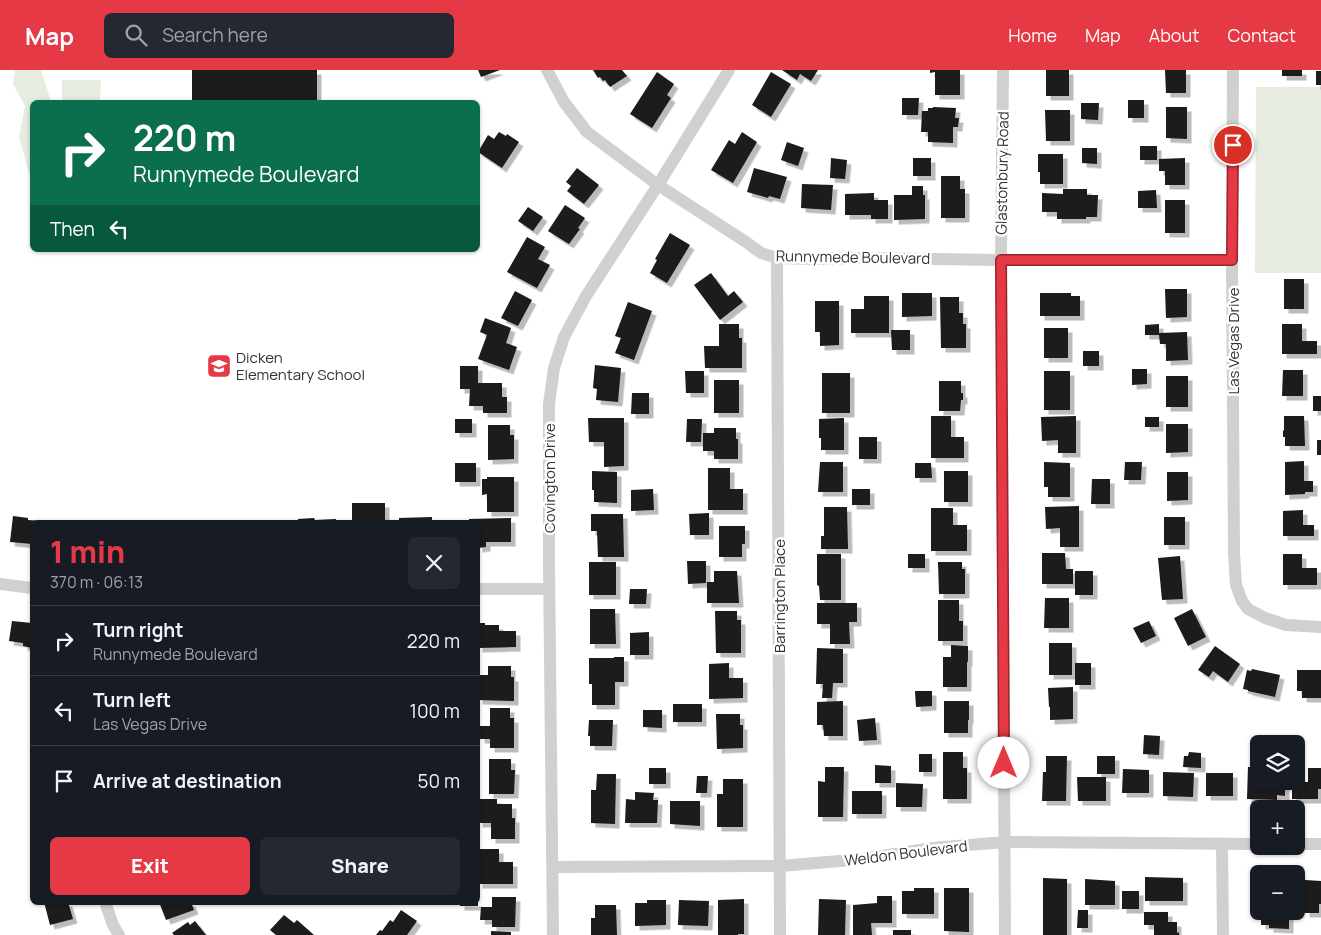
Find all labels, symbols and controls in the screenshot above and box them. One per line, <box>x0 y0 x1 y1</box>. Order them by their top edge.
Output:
search box <box>104 13 454 58</box>
text: Map <box>25 19 74 52</box>
icon: search <box>122 21 150 49</box>
text: Search here <box>162 22 268 48</box>
text: Home <box>1008 23 1057 47</box>
text: Map <box>1085 23 1121 47</box>
text: About <box>1149 23 1199 47</box>
text: Contact <box>1227 23 1296 47</box>
street label: Glastonbury Road <box>990 111 1014 235</box>
text: 220 m <box>133 114 236 162</box>
icon: right <box>50 120 115 185</box>
pin <box>1212 124 1254 166</box>
icon: arrive <box>1219 131 1247 159</box>
text: Runnymede Boulevard <box>133 159 360 189</box>
icon: left <box>105 215 133 243</box>
text: Then <box>50 216 95 242</box>
street label: Runnymede Boulevard <box>776 245 930 269</box>
street label: Las Vegas Drive <box>1223 287 1244 394</box>
place label: Dicken Elementary School <box>236 347 365 385</box>
school or university icon: Dicken Elementary School <box>206 353 232 379</box>
street label: Covington Drive <box>539 423 560 533</box>
text: 1 min <box>50 531 125 572</box>
button: close <box>408 537 460 589</box>
street label: Barrington Place <box>769 539 790 653</box>
text: 370 m · 06:13 <box>50 571 143 593</box>
text: Turn right <box>93 617 183 643</box>
icon: right <box>50 627 78 655</box>
text: 220 m <box>407 628 460 654</box>
text: Runnymede Boulevard <box>93 643 258 665</box>
text: Turn left <box>93 687 171 713</box>
icon: left <box>50 697 78 725</box>
text: 100 m <box>409 698 460 724</box>
text: Las Vegas Drive <box>93 713 207 735</box>
map controls <box>1250 735 1305 920</box>
button: layers <box>1250 735 1305 790</box>
position arrow <box>977 736 1029 788</box>
icon: arrive <box>50 767 78 795</box>
text: Arrive at destination <box>93 768 282 794</box>
text: 50 m <box>418 768 460 794</box>
button: + <box>1250 800 1305 855</box>
street label: Weldon Boulevard <box>843 835 969 871</box>
button: Exit <box>50 837 250 895</box>
button: Share <box>260 837 460 895</box>
button: − <box>1250 865 1305 920</box>

